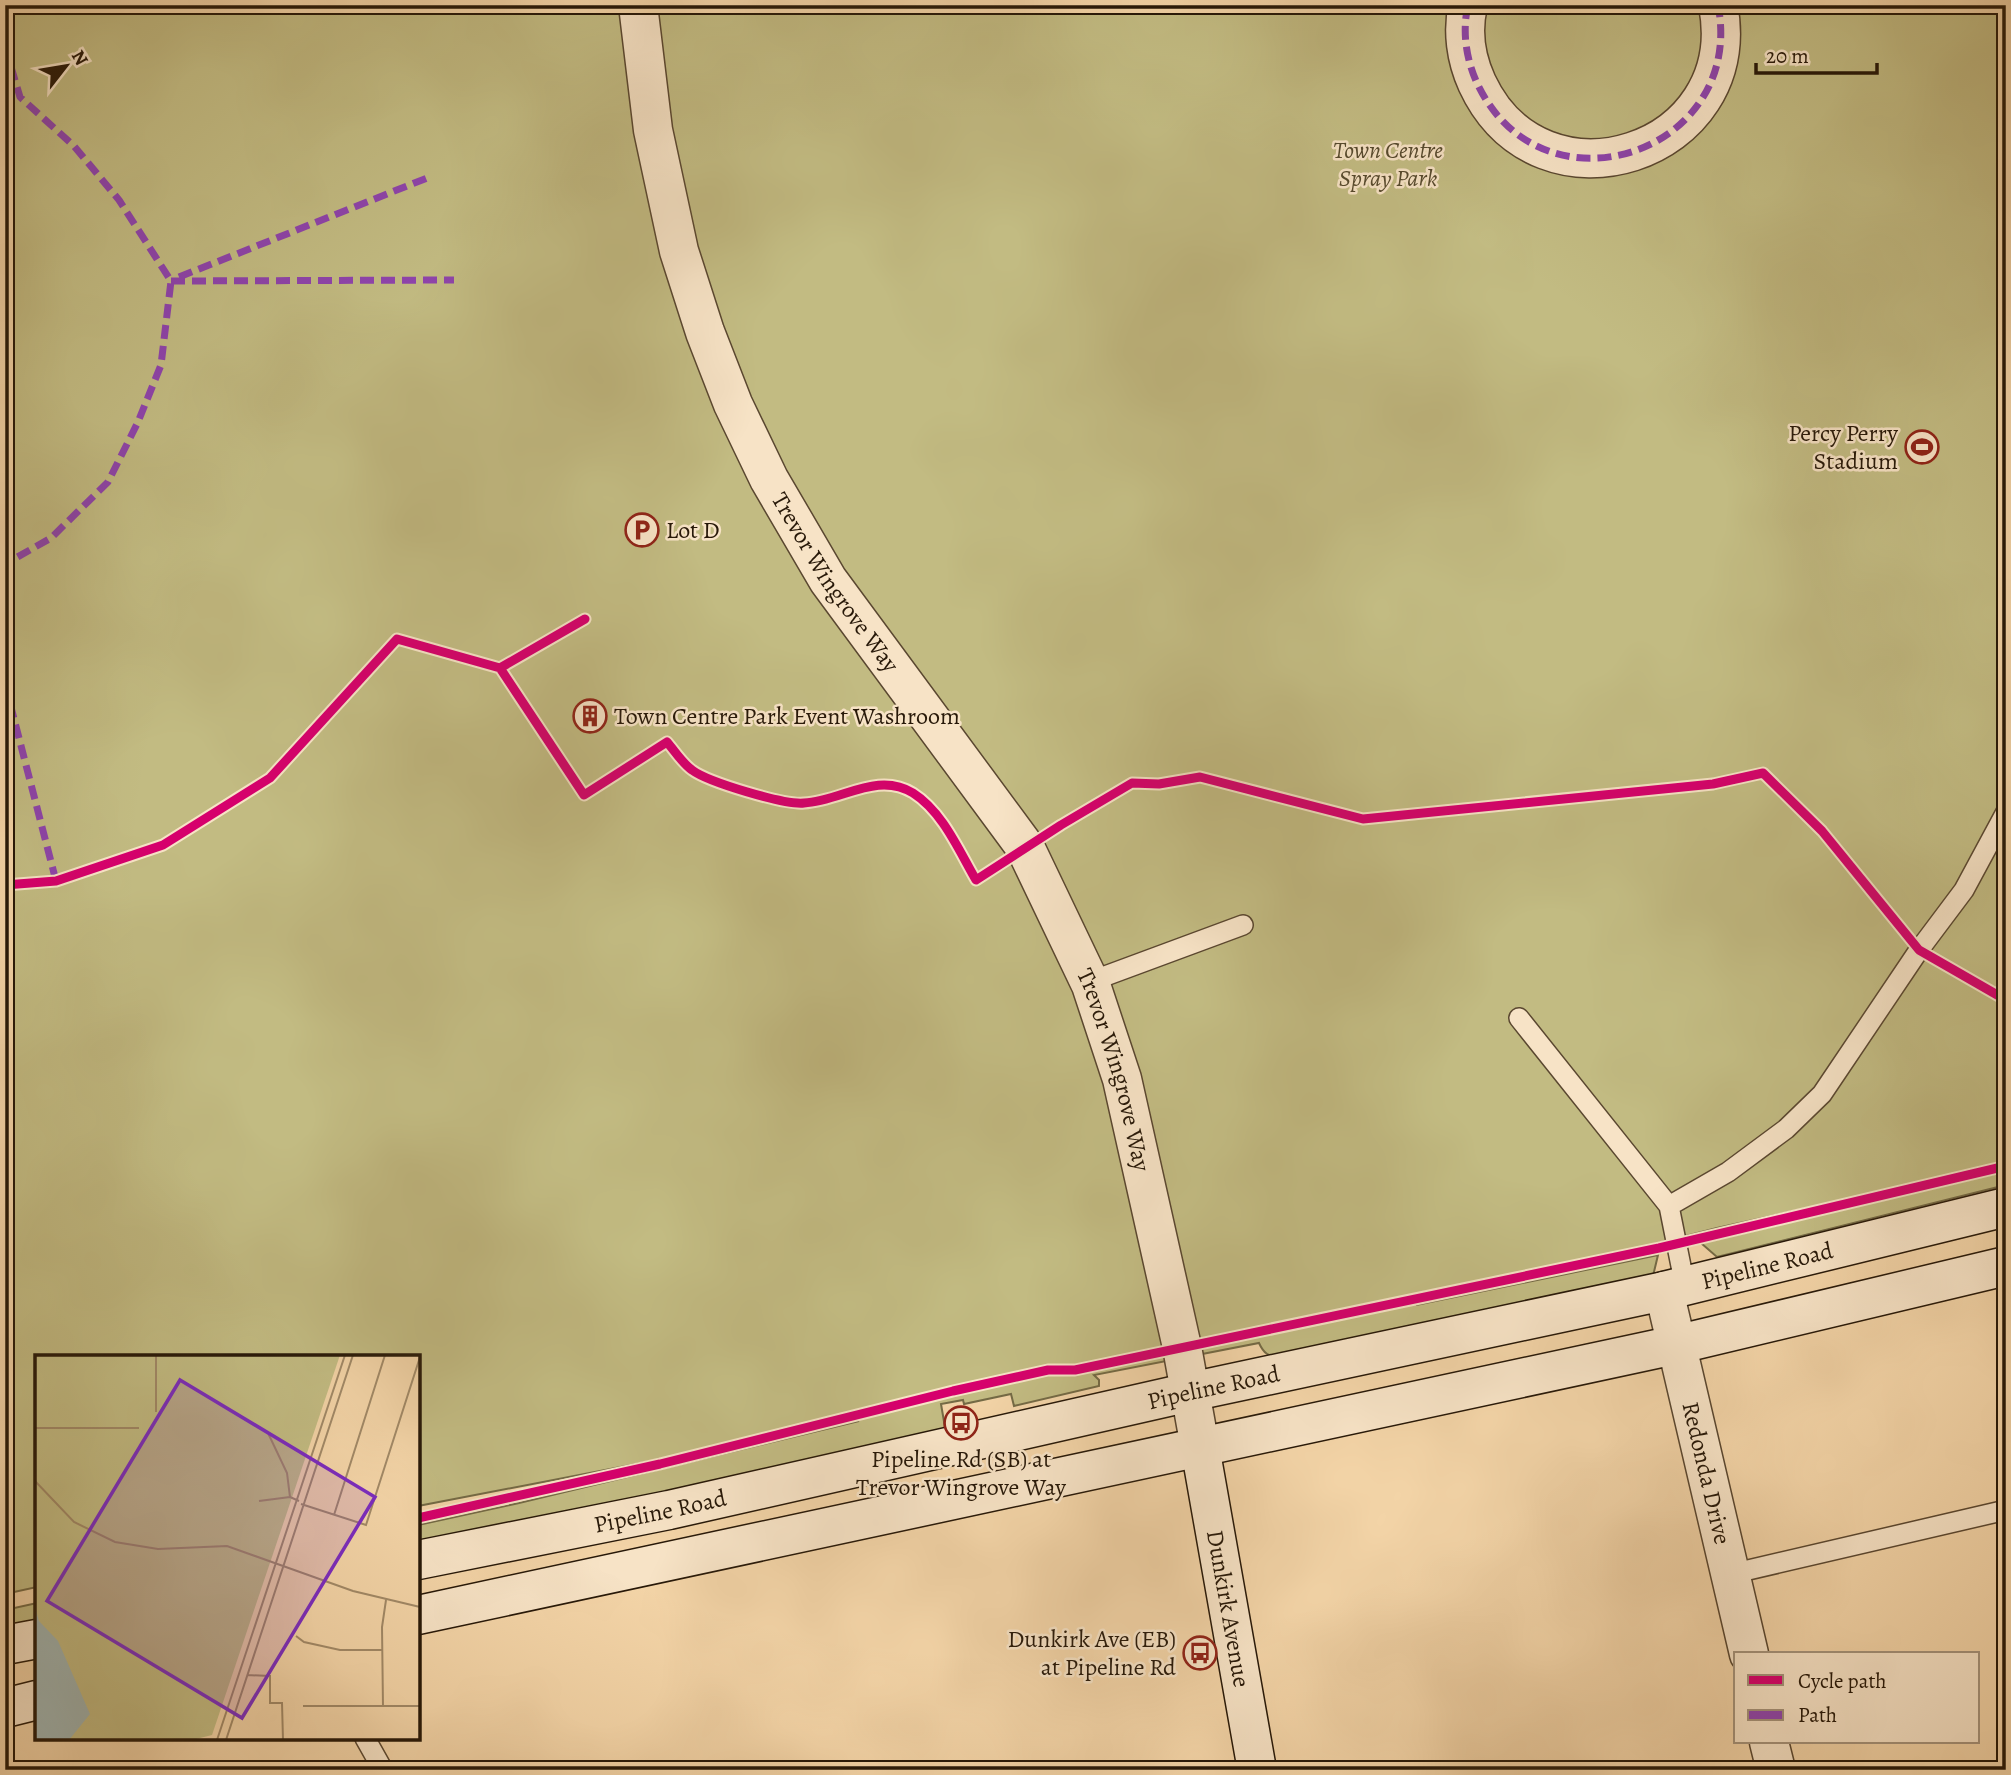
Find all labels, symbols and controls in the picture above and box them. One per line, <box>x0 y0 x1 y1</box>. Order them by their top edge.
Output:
north arrow <box>32 32 102 102</box>
scale bar <box>1756 32 1876 76</box>
text: 20 m <box>1766 42 1809 70</box>
text: N <box>65 45 95 71</box>
park label: Town Centre Spray Park <box>1333 134 1443 194</box>
place label: Percy Perry Stadium <box>1788 417 1898 477</box>
sports icon: Percy Perry Stadium <box>1903 428 1941 466</box>
street label: Trevor Wingrove Way <box>764 486 907 679</box>
parking icon: Lot D <box>623 511 661 549</box>
place label: Lot D <box>666 514 720 546</box>
building icon: Town Centre Park Event Washroom <box>571 697 609 735</box>
place label: Town Centre Park Event Washroom <box>614 700 960 732</box>
street label: Trevor Wingrove Way <box>1069 963 1158 1175</box>
street label: Pipeline Road <box>1698 1234 1836 1297</box>
inset map <box>35 1355 420 1740</box>
street label: Pipeline Road <box>1144 1357 1283 1417</box>
street label: Redonda Drive <box>1674 1399 1739 1548</box>
bus stop icon: Pipeline Rd (SB) at Trevor Wingrove Way <box>942 1404 980 1442</box>
place label: Pipeline Rd (SB) at Trevor Wingrove Way <box>856 1443 1066 1503</box>
street label: Pipeline Road <box>591 1481 730 1541</box>
street label: Dunkirk Avenue <box>1199 1527 1258 1690</box>
place label: Dunkirk Ave (EB) at Pipeline Rd <box>1007 1623 1176 1683</box>
bus stop icon: Dunkirk Ave (EB) at Pipeline Rd <box>1181 1634 1219 1672</box>
legend <box>1734 1652 1980 1744</box>
text: Cycle path <box>1798 1667 1887 1695</box>
text: Path <box>1798 1701 1837 1729</box>

